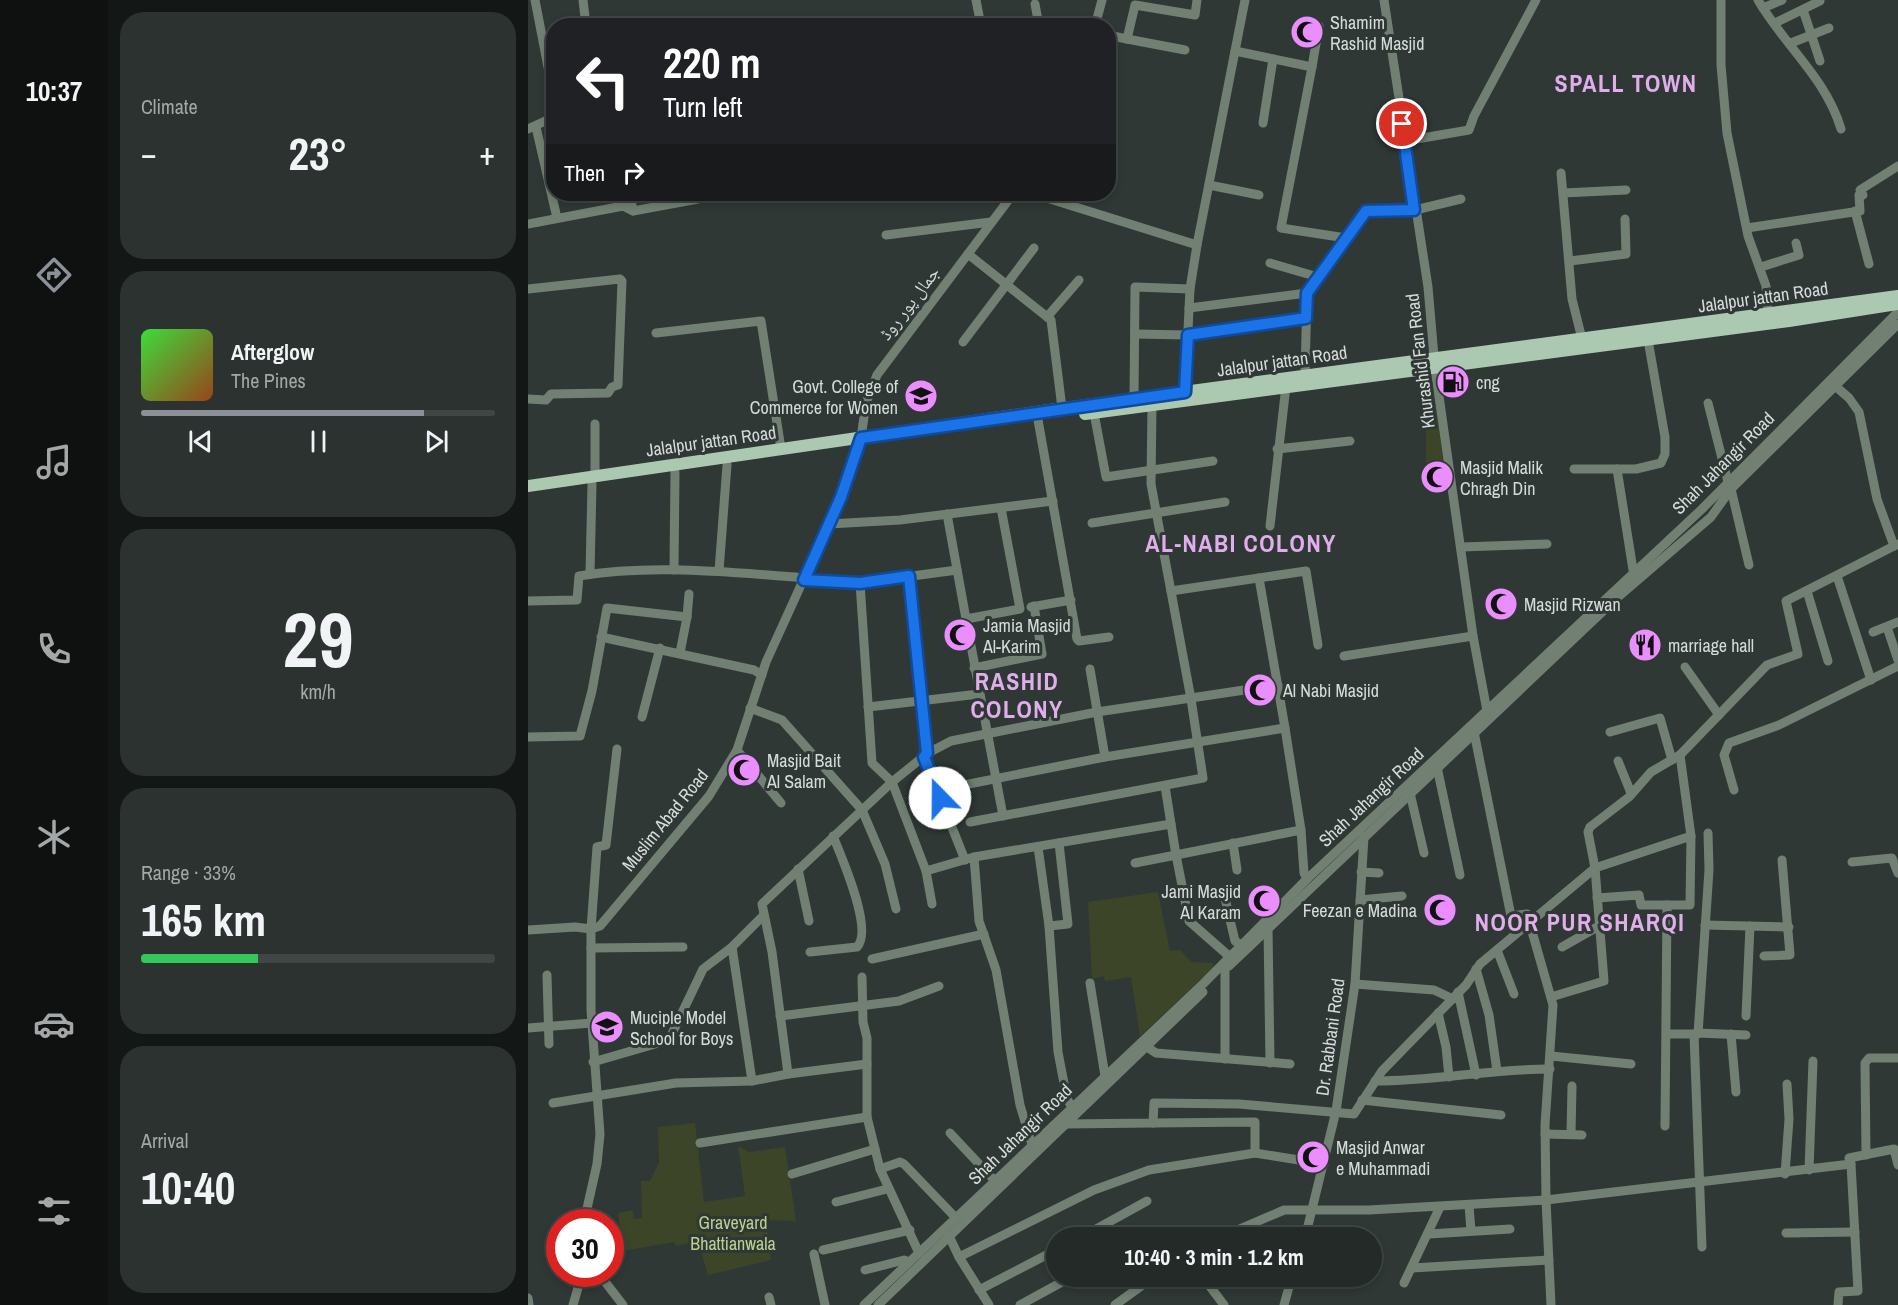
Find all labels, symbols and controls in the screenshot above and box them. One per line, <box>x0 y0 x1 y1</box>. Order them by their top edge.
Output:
place label: Shamim Rashid Masjid <box>1330 10 1424 56</box>
mosque icon: Shamim Rashid Masjid <box>1289 14 1325 50</box>
text: 220 m <box>663 35 761 91</box>
icon: left <box>564 42 642 120</box>
district label: SPALL TOWN <box>1555 67 1698 99</box>
text: 10:37 <box>26 73 82 109</box>
text: Turn left <box>663 89 742 125</box>
text: Climate <box>141 93 198 120</box>
pin <box>1376 98 1427 149</box>
icon: arrive <box>1385 107 1418 140</box>
text: 23° <box>288 123 348 184</box>
text: − <box>141 131 157 175</box>
text: + <box>479 131 495 175</box>
icon: right <box>617 156 650 189</box>
text: Then <box>564 158 605 188</box>
icon: directions <box>33 254 75 296</box>
street label: جمال پور روڈ <box>873 261 945 345</box>
street label: Jalalpur jattan Road <box>1696 275 1830 319</box>
street label: Khurashid Fan Road <box>1399 292 1441 430</box>
text: Afterglow <box>231 337 314 367</box>
street label: Jalalpur jattan Road <box>1215 339 1349 383</box>
fuel station icon: cng <box>1435 364 1471 400</box>
text: The Pines <box>231 367 306 394</box>
place label: cng <box>1476 370 1501 395</box>
place label: Govt. College of Commerce for Women <box>750 374 899 420</box>
school or university icon: Govt. College of Commerce for Women <box>903 378 939 414</box>
street label: Shah Jahangir Road <box>1666 406 1780 520</box>
street label: Jalalpur jattan Road <box>644 419 778 463</box>
icon: previous <box>184 425 217 458</box>
icon: pause <box>302 425 335 458</box>
icon: next <box>420 425 453 458</box>
icon: music <box>33 441 75 483</box>
place label: Masjid Malik Chragh Din <box>1460 455 1543 501</box>
mosque icon: Masjid Malik Chragh Din <box>1419 459 1455 495</box>
district label: AL-NABI COLONY <box>1145 527 1337 559</box>
text: 29 <box>282 586 354 691</box>
mosque icon: Masjid Rizwan <box>1483 586 1519 622</box>
place label: Masjid Rizwan <box>1524 592 1621 617</box>
place label: Jamia Masjid Al-Karim <box>982 613 1071 659</box>
mosque icon: Jamia Masjid Al-Karim <box>942 617 978 653</box>
restaurant icon: marriage hall <box>1627 627 1663 663</box>
icon: phone <box>33 628 75 670</box>
place label: marriage hall <box>1668 633 1754 658</box>
district label: RASHID COLONY <box>970 665 1064 725</box>
mosque icon: Al Nabi Masjid <box>1242 672 1278 708</box>
text: km/h <box>300 678 336 705</box>
place label: Al Nabi Masjid <box>1282 678 1379 703</box>
street label: Shah Jahangir Road <box>1313 742 1429 852</box>
place label: Masjid Bait Al Salam <box>766 748 841 794</box>
mosque icon: Masjid Bait Al Salam <box>726 752 762 788</box>
street label: Muslim Abad Road <box>616 764 714 876</box>
position arrow <box>908 766 972 830</box>
icon: climate <box>33 816 75 858</box>
text: Range · 33% <box>141 859 236 886</box>
place label: Jami Masjid Al Karam <box>1161 879 1241 925</box>
mosque icon: Jami Masjid Al Karam <box>1246 883 1282 919</box>
text: 165 km <box>141 889 266 950</box>
mosque icon: Feezan e Madina <box>1422 892 1458 928</box>
place label: Feezan e Madina <box>1303 898 1417 923</box>
district label: NOOR PUR SHARQI <box>1475 906 1685 938</box>
street label: Dr. Rabbani Road <box>1309 977 1351 1097</box>
icon: car <box>33 1003 75 1045</box>
place label: Muciple Model School for Boys <box>630 1005 733 1051</box>
school or university icon: Muciple Model School for Boys <box>589 1009 625 1045</box>
street label: Shah Jahangir Road <box>963 1078 1077 1190</box>
text: Arrival <box>141 1127 188 1154</box>
place label: Masjid Anwar e Muhammadi <box>1336 1135 1430 1181</box>
mosque icon: Masjid Anwar e Muhammadi <box>1295 1139 1331 1175</box>
text: 10:40 <box>141 1157 235 1218</box>
icon: filters <box>33 1190 75 1232</box>
speed limit sign: 30 <box>546 1209 624 1287</box>
park label: Graveyard Bhattianwala <box>690 1210 776 1256</box>
text: 10:40 · 3 min · 1.2 km <box>1124 1242 1304 1272</box>

